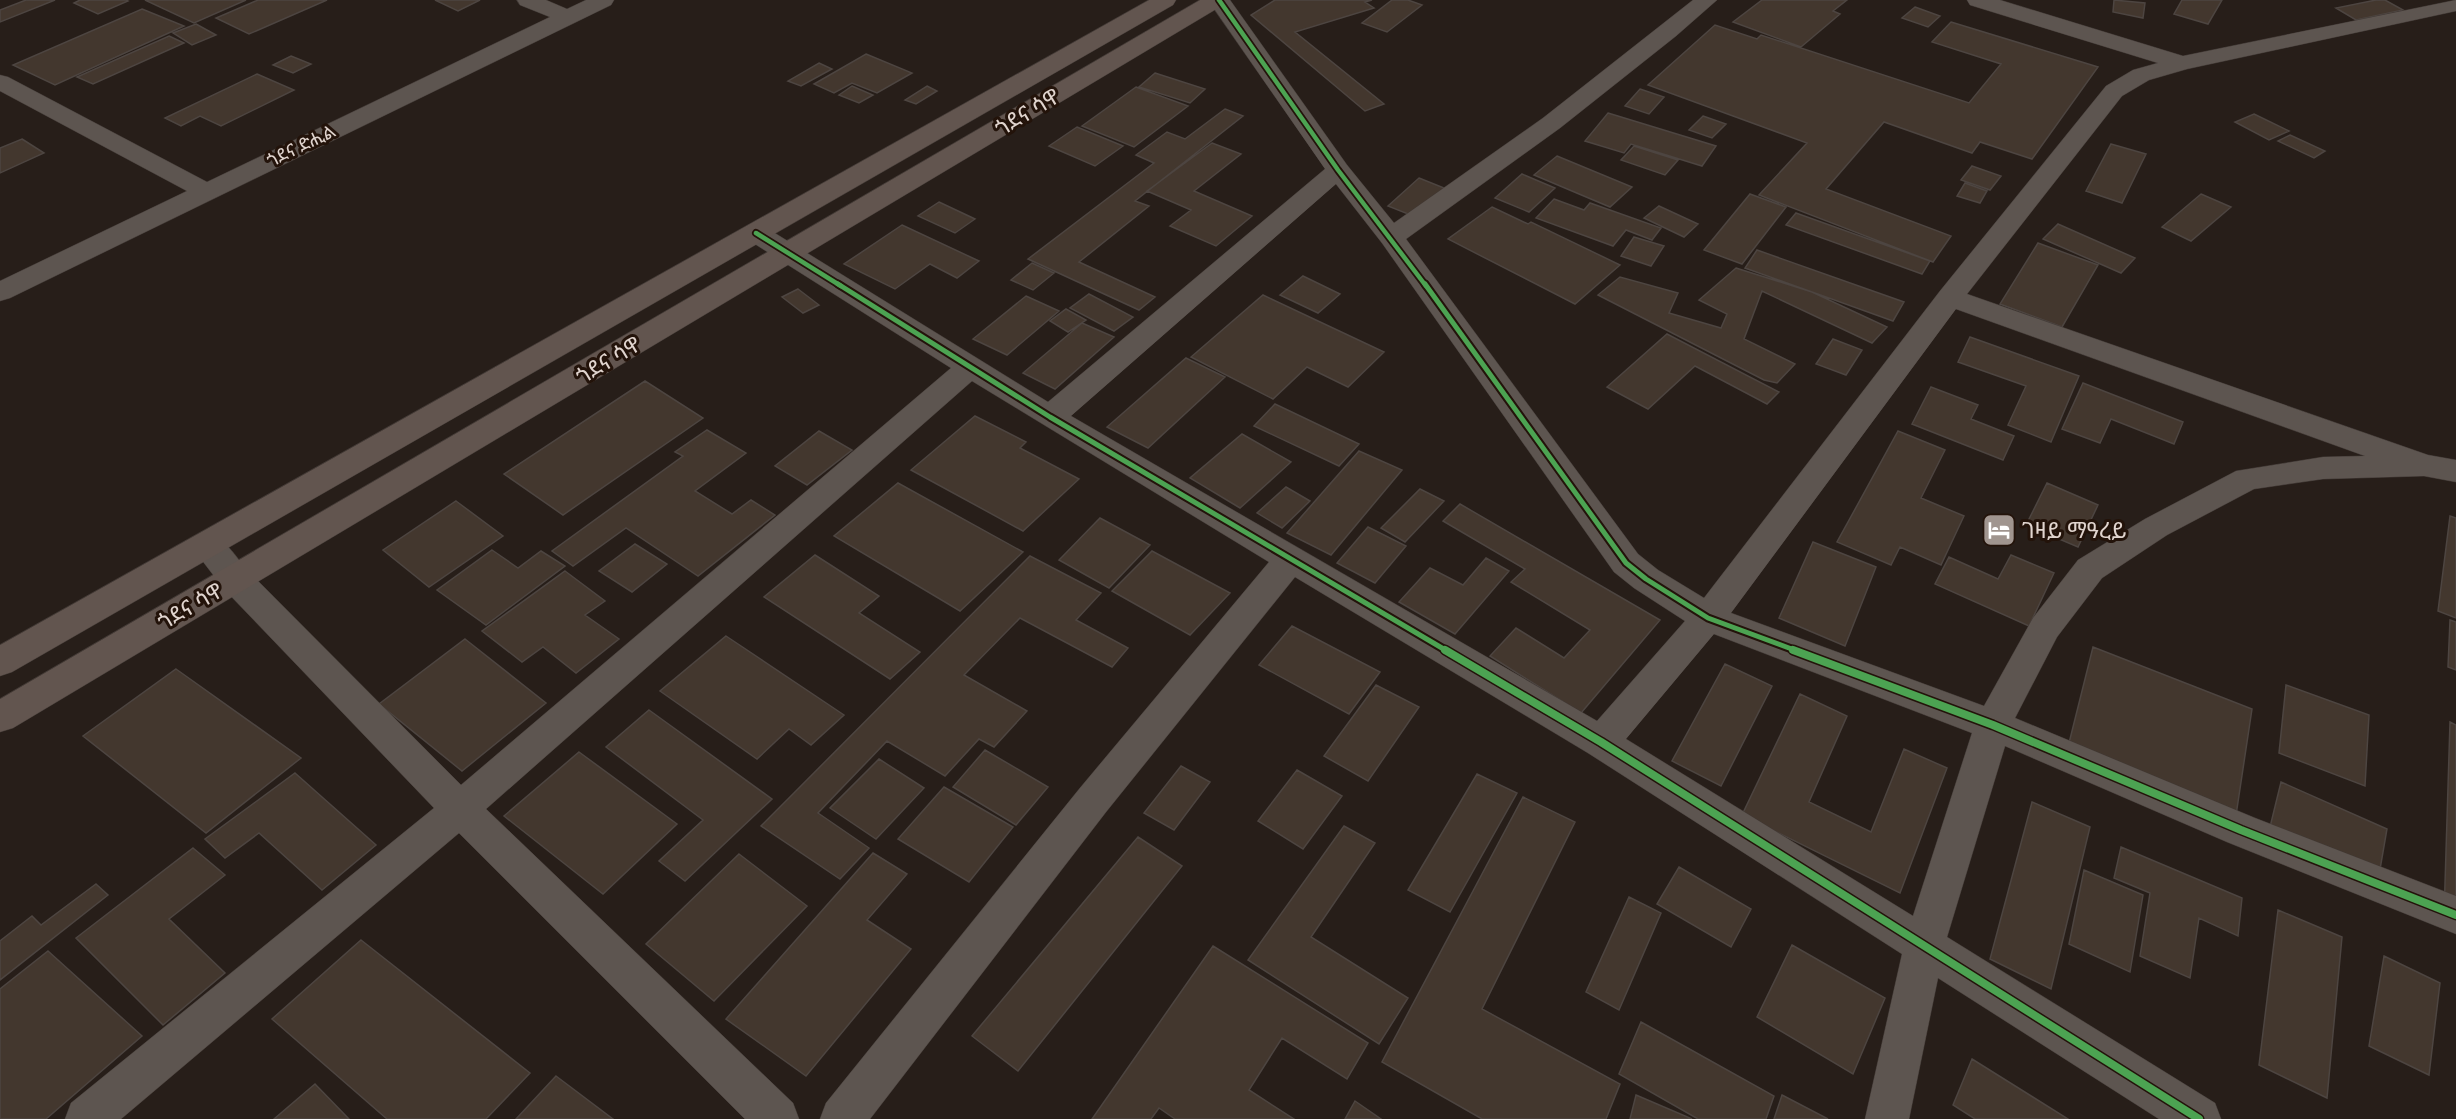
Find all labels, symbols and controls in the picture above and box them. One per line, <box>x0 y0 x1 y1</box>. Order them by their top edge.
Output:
street label: ጎደና ሳዋ <box>990 83 1064 142</box>
street label: ጎደና ድሒል <box>263 120 339 172</box>
street label: ጎደና ሳዋ <box>571 331 645 390</box>
hotel icon: ገዛይ ማዓረይ <box>1981 512 2017 548</box>
place label: ገዛይ ማዓረይ <box>2022 517 2127 544</box>
street label: ጎደና ሳዋ <box>153 577 228 636</box>

